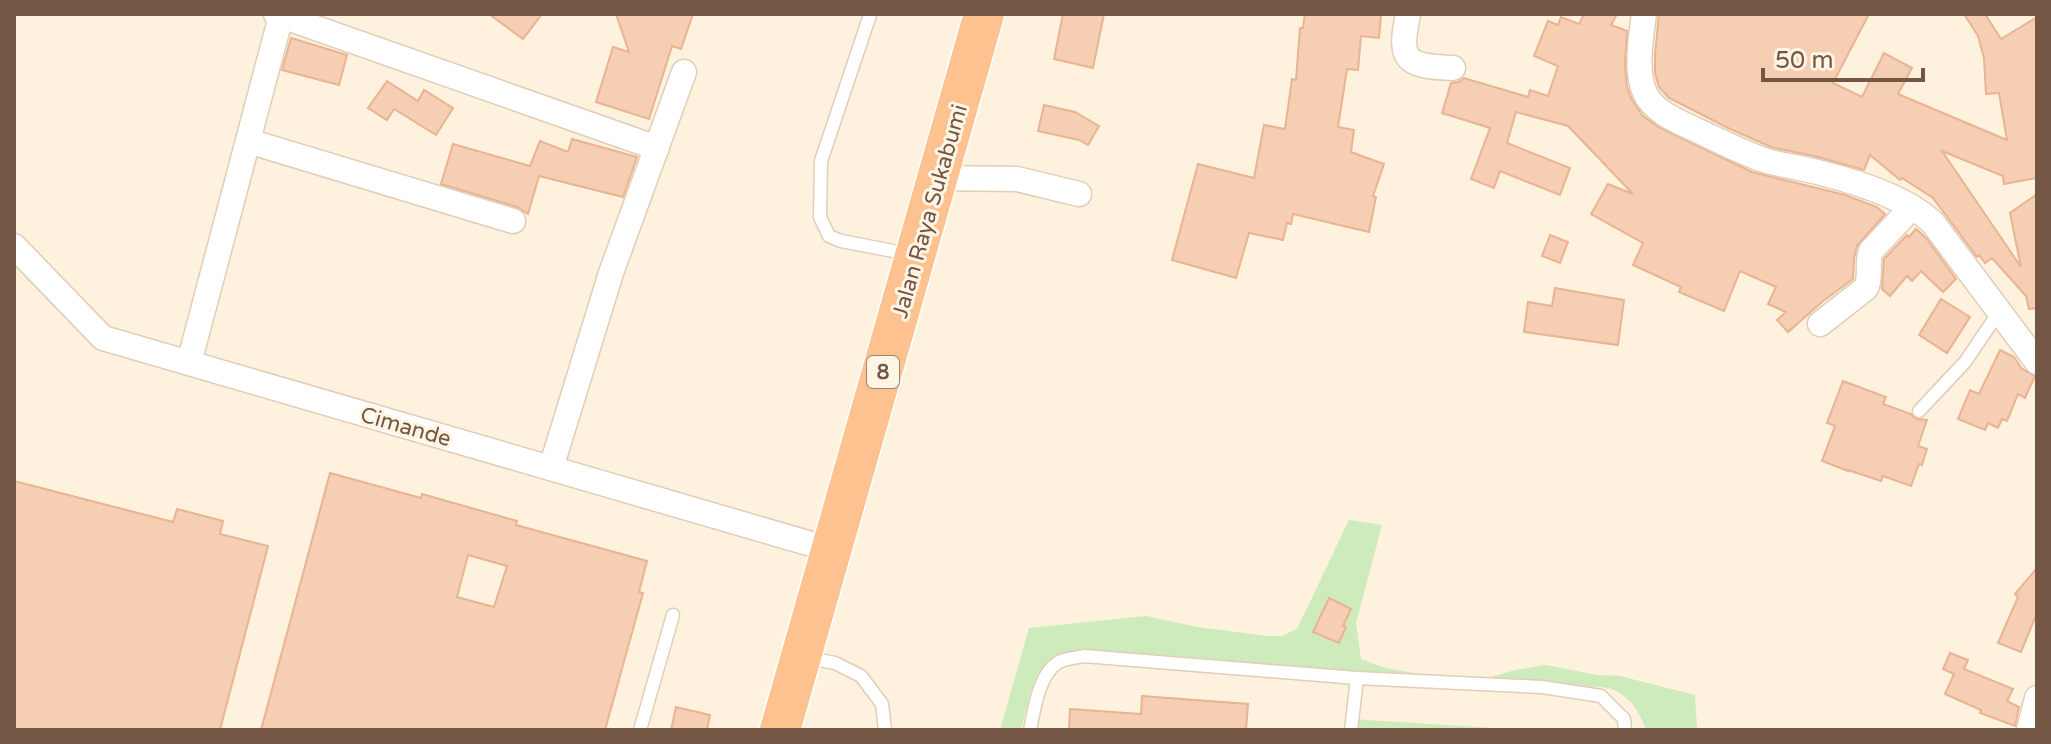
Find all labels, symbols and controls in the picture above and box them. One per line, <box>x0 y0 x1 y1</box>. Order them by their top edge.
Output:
scale bar <box>1763 32 1923 82</box>
text: 50 m <box>1775 46 1833 75</box>
street label: Jalan Raya Sukabumi <box>887 101 973 321</box>
road number: 8 <box>867 356 899 388</box>
street label: Cimande <box>357 402 454 452</box>

